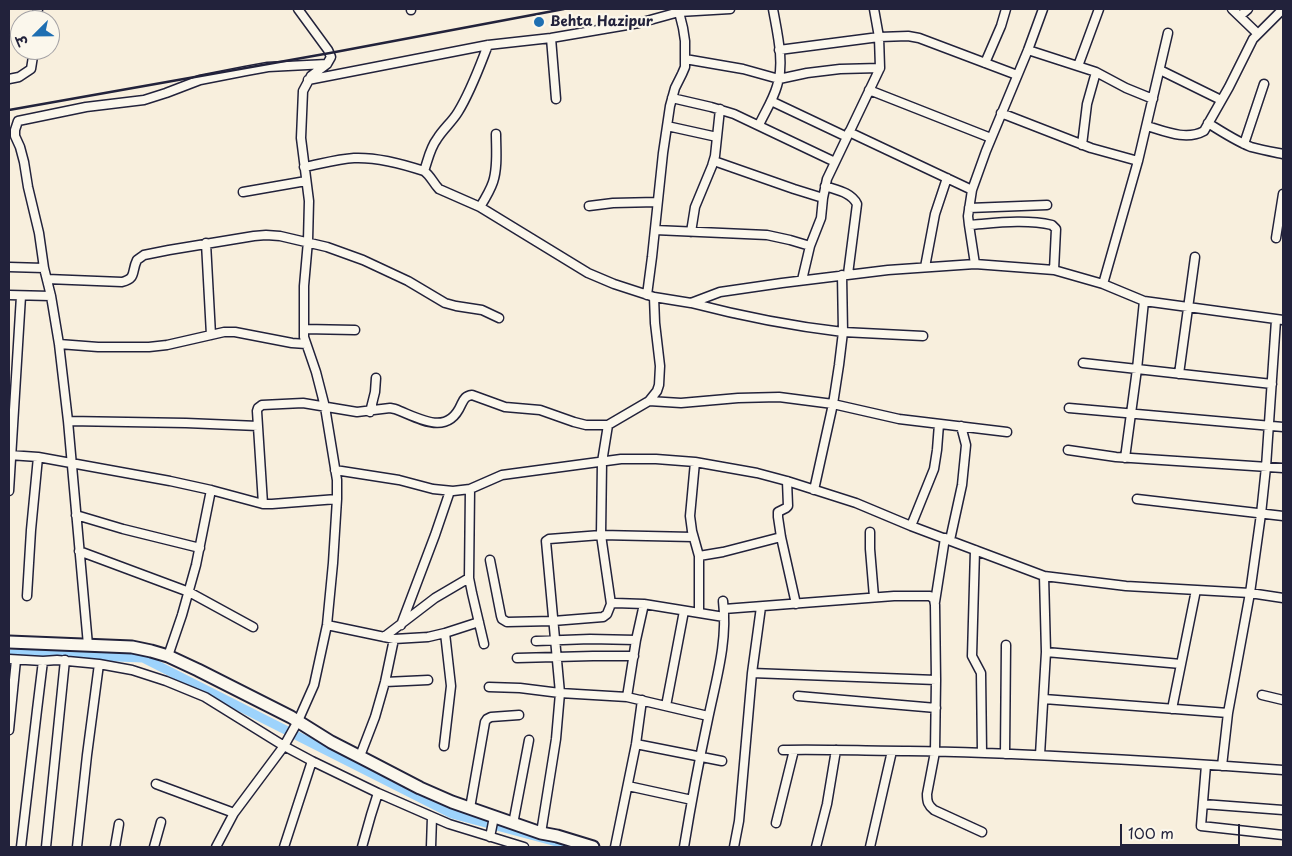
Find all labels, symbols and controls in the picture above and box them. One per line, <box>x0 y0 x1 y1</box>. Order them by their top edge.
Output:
north arrow <box>10 10 60 60</box>
place label: Behta Hazipur <box>550 14 653 30</box>
marker: Behta Hazipur <box>532 15 546 29</box>
text: उ <box>10 32 33 49</box>
scale bar <box>1122 814 1242 846</box>
text: 100 m <box>1128 821 1174 844</box>

